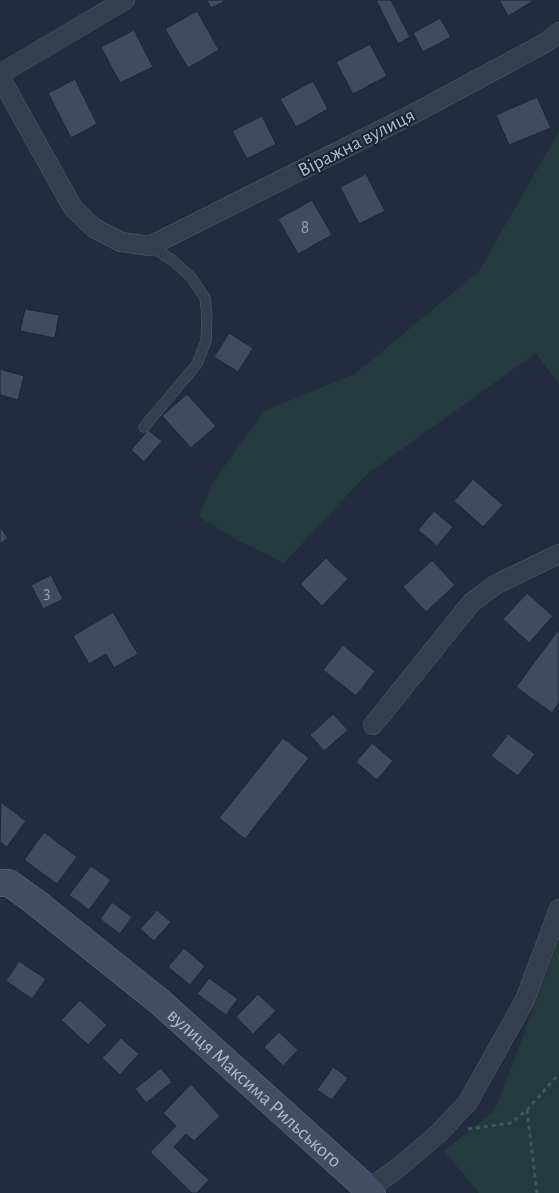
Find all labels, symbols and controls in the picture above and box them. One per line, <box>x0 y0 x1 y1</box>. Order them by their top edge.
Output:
street label: Віражна вулиця <box>295 105 418 181</box>
house number: 8 <box>301 219 309 237</box>
house number: 3 <box>43 584 51 602</box>
street label: вулиця Максима Рильського <box>163 1005 345 1172</box>

